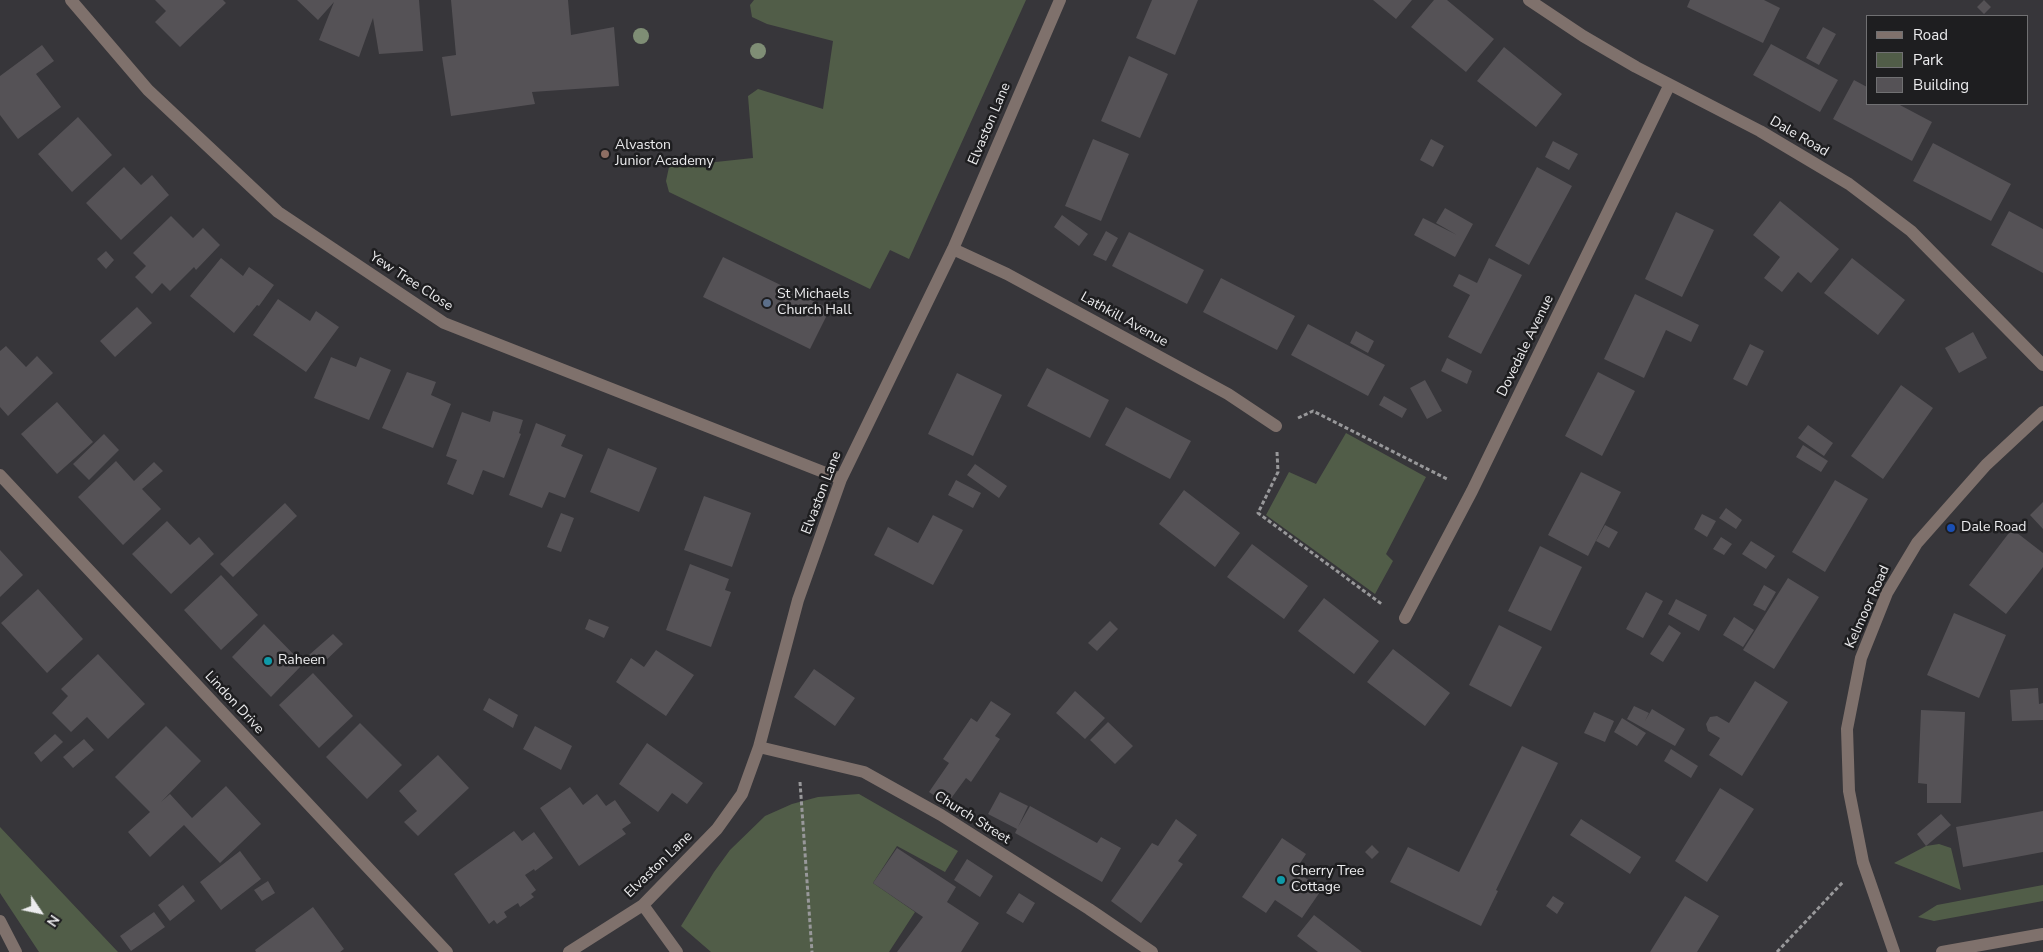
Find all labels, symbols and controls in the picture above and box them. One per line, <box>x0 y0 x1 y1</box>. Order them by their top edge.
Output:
legend <box>1866 15 2028 105</box>
text: Road <box>1913 25 1948 45</box>
text: Park <box>1913 50 1943 70</box>
text: Building <box>1913 75 1969 95</box>
street label: Elvaston Lane <box>965 80 1015 168</box>
street label: Dale Road <box>1766 113 1832 161</box>
place label: Alvaston Junior Academy <box>615 138 714 170</box>
marker: Alvaston Junior Academy <box>599 148 611 160</box>
street label: Yew Tree Close <box>366 249 456 315</box>
place label: St Michaels Church Hall <box>777 287 852 320</box>
street label: Lathkill Avenue <box>1077 289 1171 351</box>
street label: Dovedale Avenue <box>1494 292 1558 400</box>
marker: St Michaels Church Hall <box>761 297 773 309</box>
street label: Elvaston Lane <box>798 449 846 537</box>
place label: Dale Road <box>1961 520 2027 536</box>
marker: Dale Road <box>1945 522 1957 534</box>
street label: Kelmoor Road <box>1842 563 1894 651</box>
place label: Raheen <box>278 653 326 669</box>
marker: Raheen <box>262 655 274 667</box>
street label: Lindon Drive <box>201 668 267 738</box>
street label: Church Street <box>931 788 1013 848</box>
street label: Elvaston Lane <box>622 828 696 902</box>
place label: Cherry Tree Cottage <box>1291 864 1364 896</box>
marker: Cherry Tree Cottage <box>1275 874 1287 886</box>
north arrow <box>15 887 65 937</box>
text: N <box>42 911 64 930</box>

